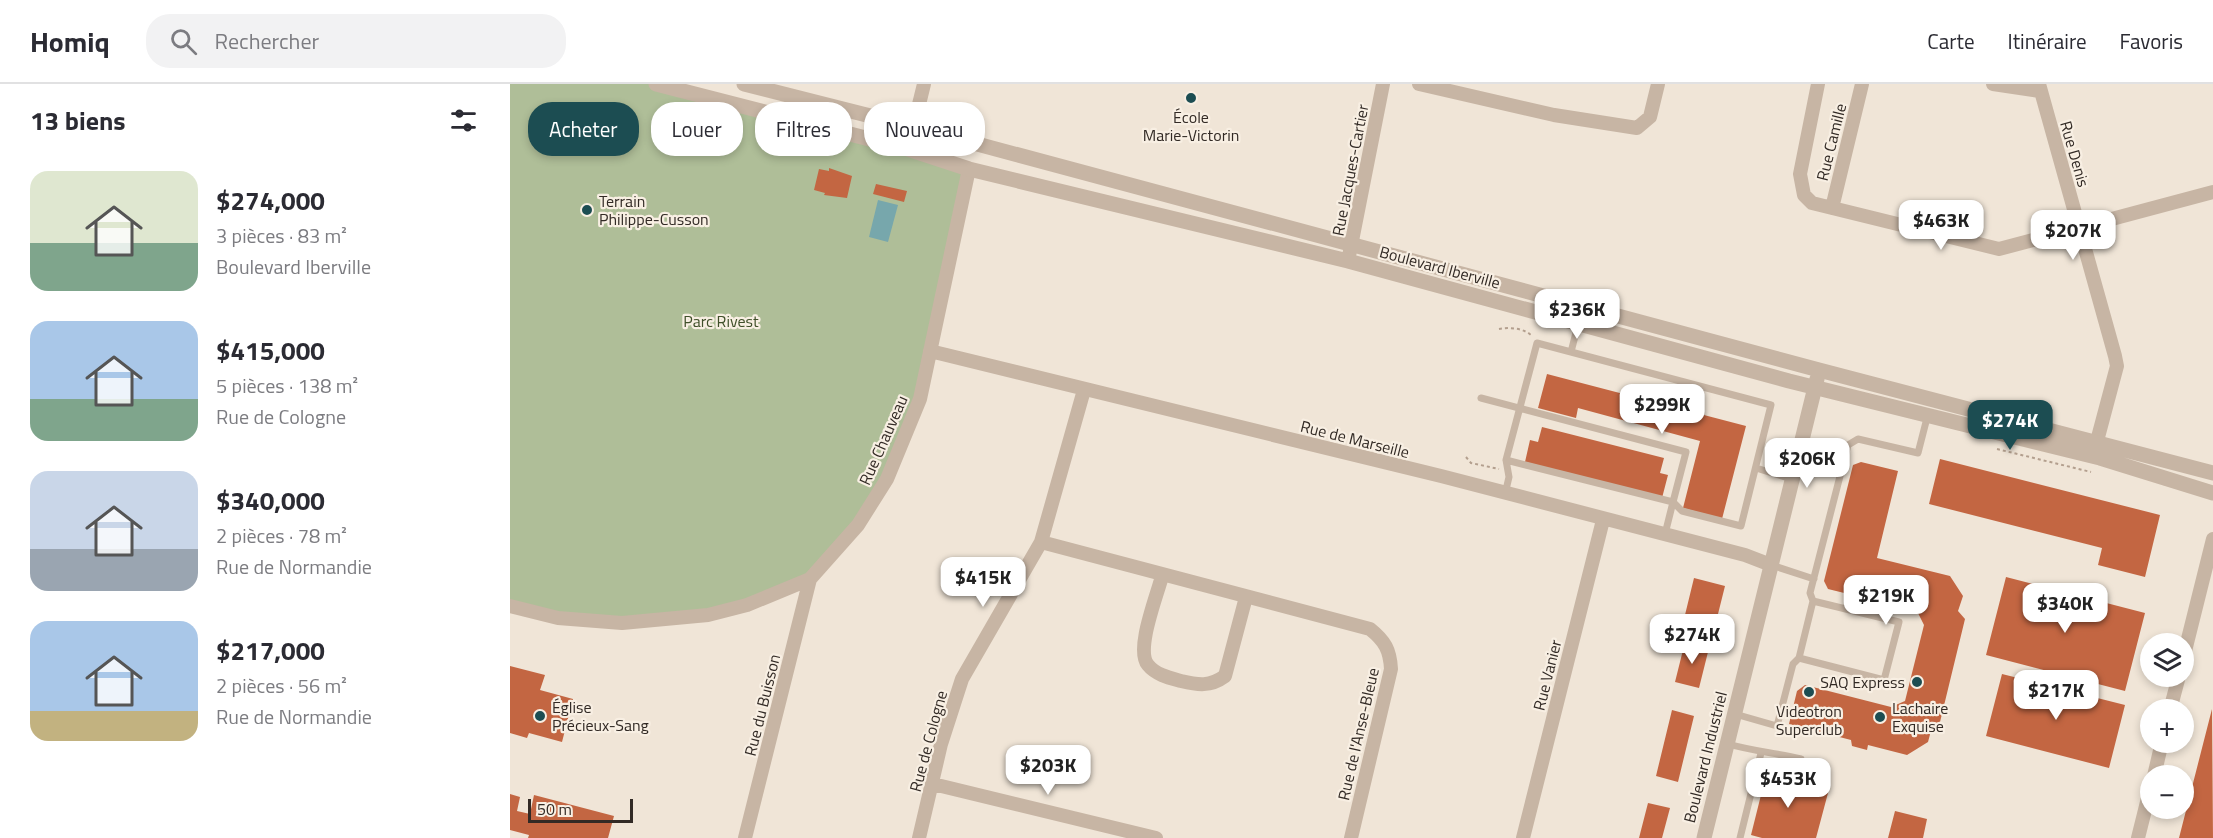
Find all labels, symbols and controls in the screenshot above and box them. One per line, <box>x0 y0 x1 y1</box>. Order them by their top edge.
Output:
search box <box>146 14 566 68</box>
text: Homiq <box>30 20 110 63</box>
text: Rechercher <box>215 24 319 58</box>
icon: search <box>167 25 200 58</box>
text: Carte <box>1927 25 1975 57</box>
text: Itinéraire <box>2008 25 2087 57</box>
text: Favoris <box>2120 25 2183 57</box>
marker: École Marie-Victorin <box>1184 91 1198 105</box>
text: 13 biens <box>30 101 126 140</box>
street label: Rue Camille <box>1810 101 1852 183</box>
chip: Acheter <box>528 102 639 156</box>
chip: Louer <box>651 102 743 156</box>
chip: Filtres <box>755 102 852 156</box>
chip: Nouveau <box>864 102 985 156</box>
street label: Rue Jacques-Cartier <box>1325 102 1375 238</box>
icon: filters <box>447 104 480 137</box>
place label: École Marie-Victorin <box>1143 105 1239 147</box>
street label: Rue Denis <box>2054 118 2096 190</box>
text: $274,000 <box>216 181 325 220</box>
place label: Terrain Philippe-Cusson <box>599 189 709 231</box>
icon: home <box>78 195 150 267</box>
pin: $463K <box>1899 200 1983 251</box>
marker: Terrain Philippe-Cusson <box>580 203 594 217</box>
text: $463K <box>1913 204 1969 235</box>
pin: $207K <box>2031 210 2115 261</box>
text: $207K <box>2045 214 2101 245</box>
text: 3 pièces · 83 m² <box>216 220 347 251</box>
street label: Boulevard Iberville <box>1377 239 1503 295</box>
text: Boulevard Iberville <box>216 251 371 282</box>
pin: $236K <box>1535 289 1619 340</box>
text: $236K <box>1549 293 1605 324</box>
park label: Parc Rivest <box>683 309 759 333</box>
text: $415,000 <box>216 331 325 370</box>
icon: home <box>78 345 150 417</box>
text: 5 pièces · 138 m² <box>216 370 358 401</box>
pin: $299K <box>1620 384 1704 435</box>
text: $299K <box>1634 388 1690 419</box>
street label: Rue Chauveau <box>853 391 913 489</box>
pin: $274K <box>1968 400 2052 451</box>
text: Rue de Cologne <box>216 401 346 432</box>
text: $274K <box>1982 404 2038 435</box>
street label: Rue de Marseille <box>1298 414 1412 464</box>
pin: $206K <box>1765 438 1849 489</box>
text: $206K <box>1779 442 1835 473</box>
text: $340,000 <box>216 481 325 520</box>
icon: home <box>78 495 150 567</box>
text: 2 pièces · 78 m² <box>216 520 347 551</box>
text: Rue de Normandie <box>216 551 372 582</box>
pin: $415K <box>941 557 1025 608</box>
text: $415K <box>955 561 1011 592</box>
pin: $219K <box>1844 575 1928 626</box>
text: $219K <box>1858 579 1914 610</box>
pin: $340K <box>2023 583 2107 634</box>
text: $340K <box>2037 587 2093 618</box>
pin: $274K <box>1650 614 1734 665</box>
text: $274K <box>1664 618 1720 649</box>
text: $217,000 <box>216 631 325 670</box>
map controls <box>2140 633 2194 819</box>
button: layers <box>2140 633 2194 687</box>
street label: Rue Vanier <box>1527 636 1568 713</box>
icon: home <box>78 645 150 717</box>
street label: Rue du Buisson <box>738 652 786 758</box>
street label: Rue de l'Anse-Bleue <box>1331 665 1385 803</box>
text: 2 pièces · 56 m² <box>216 670 347 701</box>
place label: SAQ Express <box>1820 670 1905 694</box>
pin: $217K <box>2014 670 2098 721</box>
text: $217K <box>2028 674 2084 705</box>
marker: SAQ Express <box>1910 675 1924 689</box>
marker: Videotron Superclub <box>1802 685 1816 699</box>
street label: Rue de Cologne <box>903 688 953 794</box>
street label: Boulevard Industriel <box>1677 689 1733 825</box>
place label: Église Précieux-Sang <box>552 695 649 737</box>
place label: Lachaire Exquise <box>1892 696 1948 738</box>
place label: Videotron Superclub <box>1776 699 1842 741</box>
button: + <box>2140 699 2194 753</box>
text: Rue de Normandie <box>216 701 372 732</box>
marker: Église Précieux-Sang <box>533 709 547 723</box>
marker: Lachaire Exquise <box>1873 710 1887 724</box>
pin: $203K <box>1006 745 1090 796</box>
text: $203K <box>1020 749 1076 780</box>
pin: $453K <box>1746 758 1830 809</box>
text: $453K <box>1760 762 1816 793</box>
button: − <box>2140 765 2194 819</box>
scale bar <box>528 796 633 824</box>
text: 50 m <box>537 797 572 821</box>

